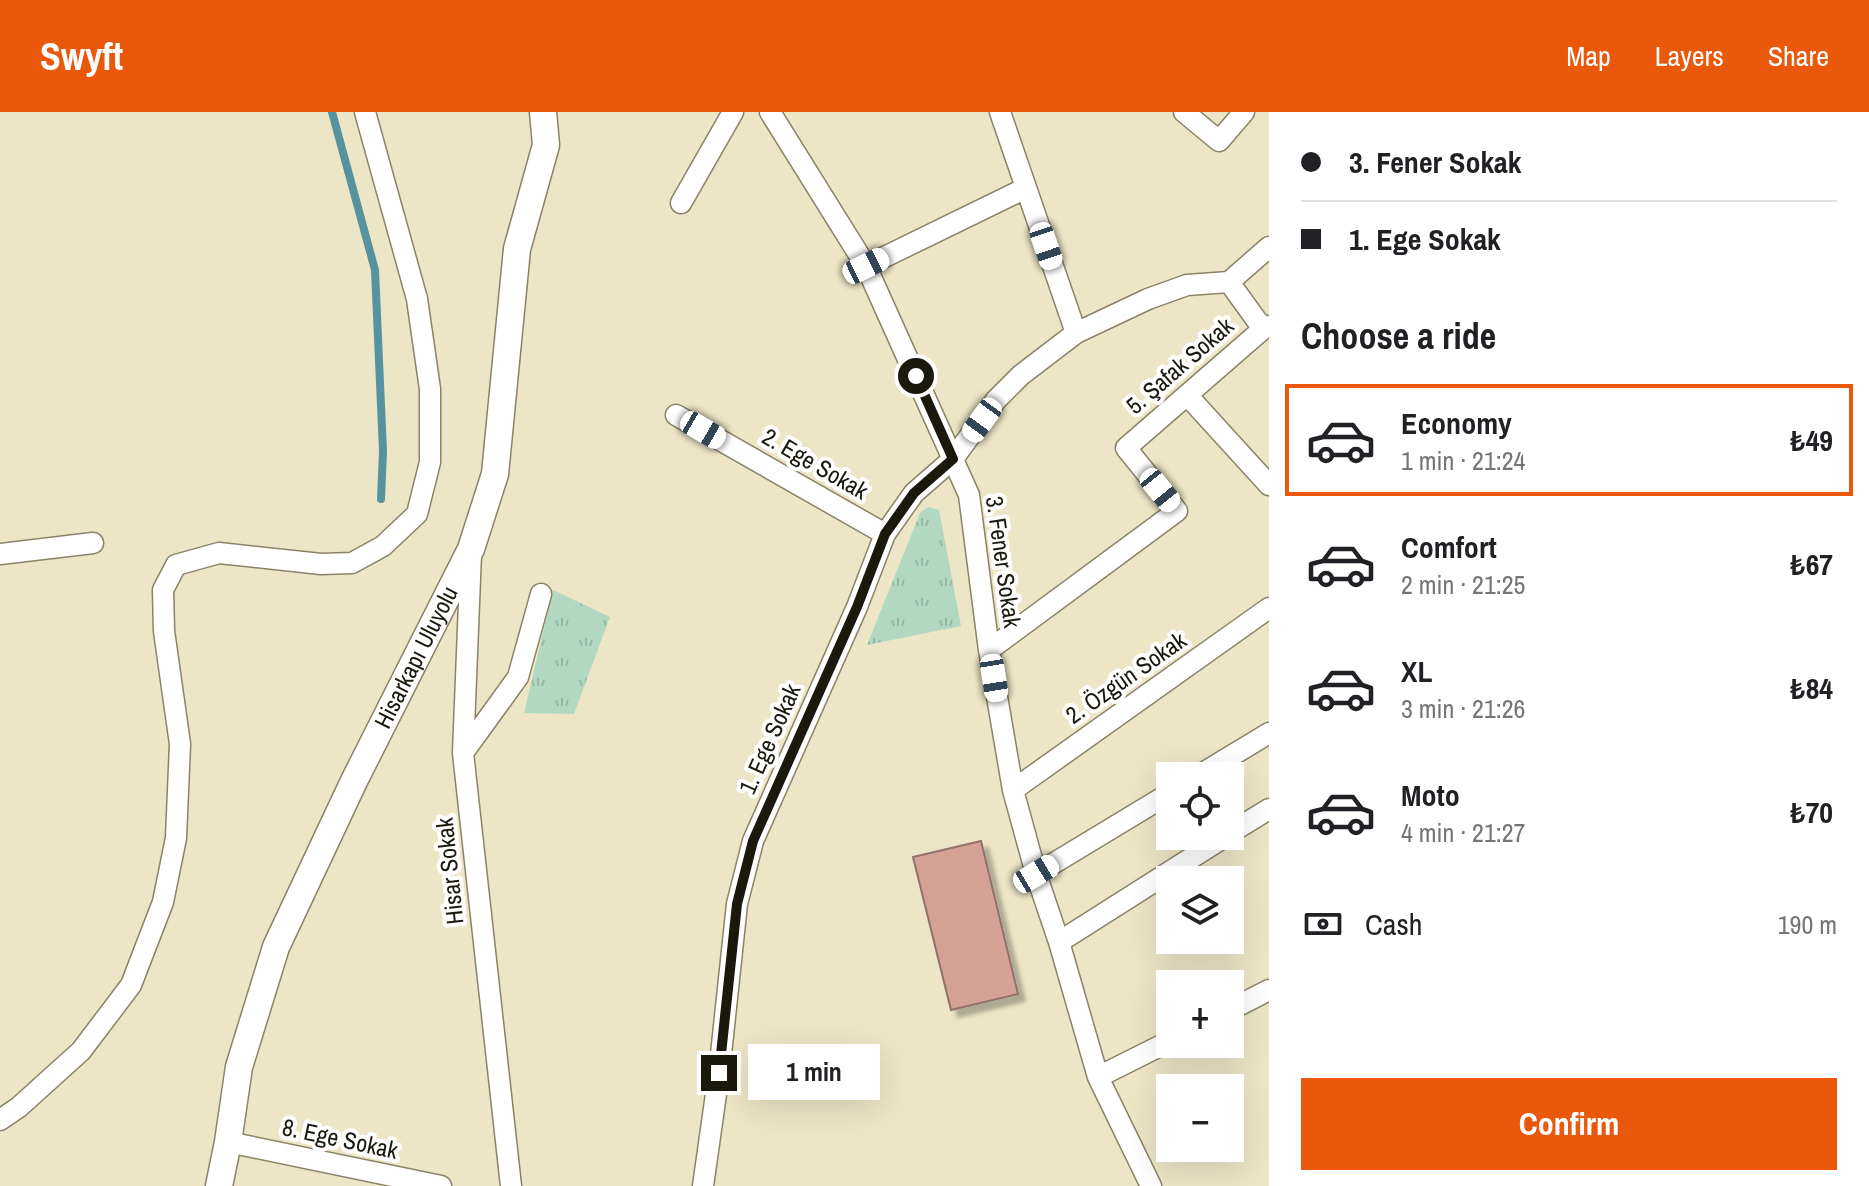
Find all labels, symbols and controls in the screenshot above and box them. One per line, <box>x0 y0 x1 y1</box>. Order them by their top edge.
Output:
text: Swyft <box>40 31 123 82</box>
text: Map <box>1566 37 1611 75</box>
text: Layers <box>1655 37 1724 75</box>
text: Share <box>1768 37 1829 75</box>
text: 3. Fener Sokak <box>1349 142 1521 182</box>
car <box>1027 219 1065 273</box>
text: 1. Ege Sokak <box>1349 219 1501 259</box>
car <box>839 245 893 287</box>
street label: 5. Şafak Sokak <box>1119 310 1240 421</box>
text: Choose a ride <box>1301 312 1496 360</box>
route start <box>898 358 934 394</box>
car <box>958 394 1006 446</box>
text: Economy <box>1401 403 1512 443</box>
icon: car <box>1305 404 1377 476</box>
car <box>676 408 730 452</box>
street label: 2. Ege Sokak <box>757 420 874 506</box>
text: ₺49 <box>1791 420 1833 460</box>
text: 1 min · 21:24 <box>1401 443 1525 478</box>
car <box>1136 464 1184 516</box>
street label: 3. Fener Sokak <box>979 494 1029 630</box>
text: Comfort <box>1401 527 1497 567</box>
icon: car <box>1305 528 1377 600</box>
text: ₺67 <box>1791 544 1833 584</box>
text: 2 min · 21:25 <box>1401 567 1525 602</box>
street label: Hisarkapı Uluyolu <box>366 580 465 734</box>
street label: 2. Özgün Sokak <box>1059 624 1192 730</box>
text: XL <box>1401 651 1432 691</box>
car <box>978 652 1010 704</box>
icon: car <box>1305 652 1377 724</box>
text: ₺84 <box>1791 668 1833 708</box>
street label: 1. Ege Sokak <box>731 678 808 799</box>
text: 3 min · 21:26 <box>1401 691 1525 726</box>
map controls <box>1156 762 1244 1162</box>
button: locate <box>1156 762 1244 850</box>
text: Moto <box>1401 775 1460 815</box>
icon: car <box>1305 776 1377 848</box>
text: ₺70 <box>1791 792 1833 832</box>
text: 4 min · 21:27 <box>1401 815 1525 850</box>
street label: Hisar Sokak <box>427 816 471 926</box>
car <box>1009 851 1063 897</box>
button: layers <box>1156 866 1244 954</box>
icon: cash <box>1301 902 1345 946</box>
text: Cash <box>1365 904 1422 944</box>
text: 190 m <box>1778 907 1837 942</box>
button: + <box>1156 970 1244 1058</box>
callout: 1 min <box>747 1045 879 1101</box>
text: 1 min <box>786 1054 842 1089</box>
route end <box>701 1055 737 1091</box>
button: − <box>1156 1074 1244 1162</box>
button: Confirm <box>1301 1078 1837 1170</box>
street label: 8. Ege Sokak <box>280 1110 401 1166</box>

